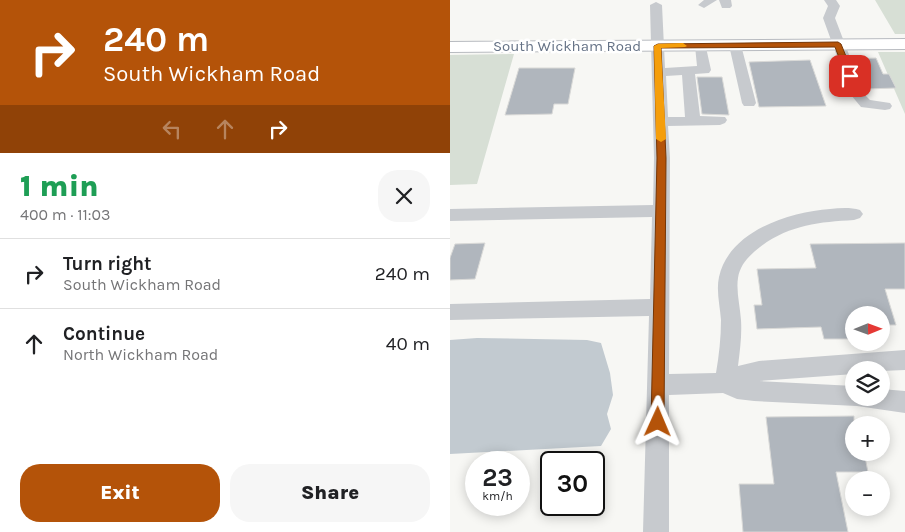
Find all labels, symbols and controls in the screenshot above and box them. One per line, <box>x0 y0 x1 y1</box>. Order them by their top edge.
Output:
text: 240 m <box>103 19 209 60</box>
icon: right <box>20 20 85 85</box>
street label: South Wickham Road <box>493 37 641 55</box>
pin <box>829 55 871 97</box>
text: South Wickham Road <box>103 61 320 87</box>
icon: arrive <box>836 62 864 90</box>
icon: left <box>158 115 186 143</box>
icon: ahead <box>211 115 239 143</box>
icon: right <box>264 115 292 143</box>
text: 1 min <box>20 168 99 204</box>
button: close <box>378 170 430 222</box>
text: 400 m · 11:03 <box>20 205 110 224</box>
text: Turn right <box>63 253 152 275</box>
icon: right <box>20 260 48 288</box>
text: 240 m <box>375 263 430 285</box>
text: South Wickham Road <box>63 275 221 294</box>
north arrow <box>845 306 890 351</box>
map controls <box>845 306 890 516</box>
text: Continue <box>63 323 145 345</box>
icon: ahead <box>20 330 48 358</box>
text: 40 m <box>386 333 430 355</box>
text: North Wickham Road <box>63 345 218 364</box>
button: layers <box>845 361 890 406</box>
position arrow <box>631 395 683 447</box>
button: + <box>845 416 890 461</box>
speed limit sign: 30 <box>540 451 605 516</box>
text: 23 <box>482 463 513 492</box>
button: Exit <box>20 464 220 522</box>
button: Share <box>230 464 430 522</box>
button: − <box>845 471 890 516</box>
text: km/h <box>482 489 513 503</box>

